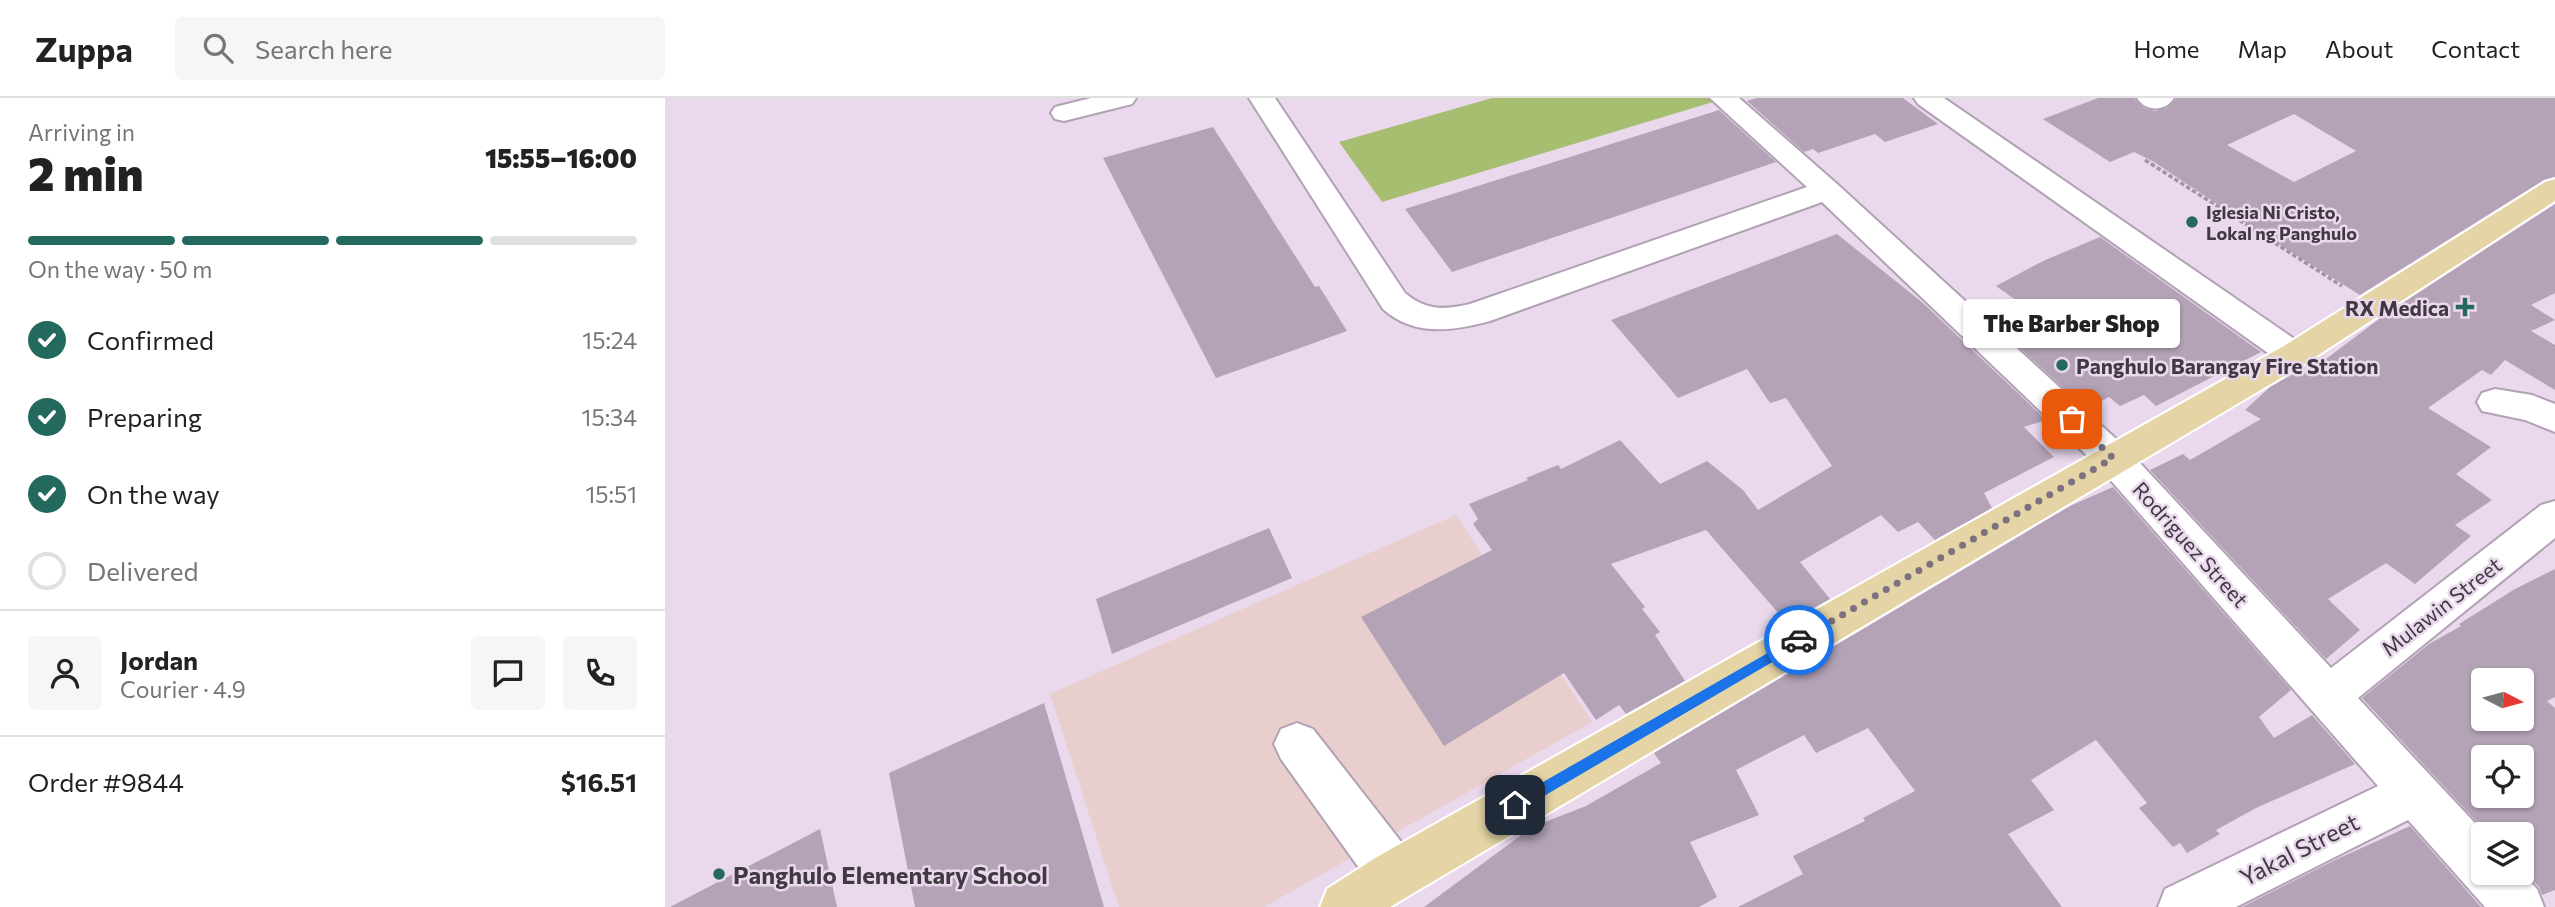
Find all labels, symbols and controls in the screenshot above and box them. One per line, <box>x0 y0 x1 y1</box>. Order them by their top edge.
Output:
search box <box>175 17 665 80</box>
text: Zuppa <box>35 28 133 69</box>
icon: search <box>199 29 237 67</box>
text: Search here <box>255 33 392 64</box>
text: Home <box>2134 34 2200 63</box>
text: Map <box>2238 34 2287 63</box>
text: About <box>2325 34 2393 63</box>
text: Contact <box>2431 34 2520 63</box>
text: Arriving in <box>28 118 135 146</box>
text: 15:55–16:00 <box>485 142 637 173</box>
text: 2 min <box>28 144 144 200</box>
place label: Iglesia Ni Cristo, Lokal ng Panghulo <box>2206 201 2357 244</box>
marker: Iglesia Ni Cristo, Lokal ng Panghulo <box>2184 214 2200 230</box>
text: On the way · 50 m <box>28 255 212 283</box>
place label: RX Medica <box>2345 295 2449 320</box>
marker: RX Medica <box>2455 297 2475 317</box>
callout: The Barber Shop <box>1963 300 2181 349</box>
text: The Barber Shop <box>1983 309 2160 337</box>
icon: check <box>28 321 66 359</box>
text: Confirmed <box>87 324 214 355</box>
text: 15:24 <box>582 326 637 354</box>
place label: Panghulo Barangay Fire Station <box>2076 353 2378 378</box>
marker: Panghulo Barangay Fire Station <box>2054 357 2070 373</box>
pin <box>2042 389 2102 449</box>
icon: check <box>28 398 66 436</box>
icon: bag <box>2053 400 2091 438</box>
text: Preparing <box>87 401 202 432</box>
text: 15:34 <box>582 403 637 431</box>
icon: check <box>28 475 66 513</box>
street label: Rodriguez Street <box>2128 476 2254 612</box>
text: On the way <box>87 478 220 509</box>
text: 15:51 <box>585 480 637 508</box>
street label: Mulawin Street <box>2376 551 2506 661</box>
text: Delivered <box>87 555 198 586</box>
courier <box>1764 605 1834 675</box>
icon: car <box>1780 621 1818 659</box>
button: person <box>28 636 102 710</box>
button: chat <box>471 636 545 710</box>
button: phone <box>563 636 637 710</box>
text: Jordan <box>120 644 198 675</box>
north arrow <box>2471 668 2534 732</box>
map controls <box>2471 668 2534 885</box>
text: Courier · 4.9 <box>120 675 246 703</box>
button: locate <box>2471 745 2534 808</box>
text: Order #9844 <box>28 766 184 797</box>
text: $16.51 <box>561 766 637 797</box>
pin <box>1485 775 1545 835</box>
icon: home <box>1496 786 1534 824</box>
street label: Yakal Street <box>2235 807 2364 891</box>
button: layers <box>2471 822 2534 885</box>
place label: Panghulo Elementary School <box>733 860 1048 889</box>
marker: Panghulo Elementary School <box>711 866 727 882</box>

